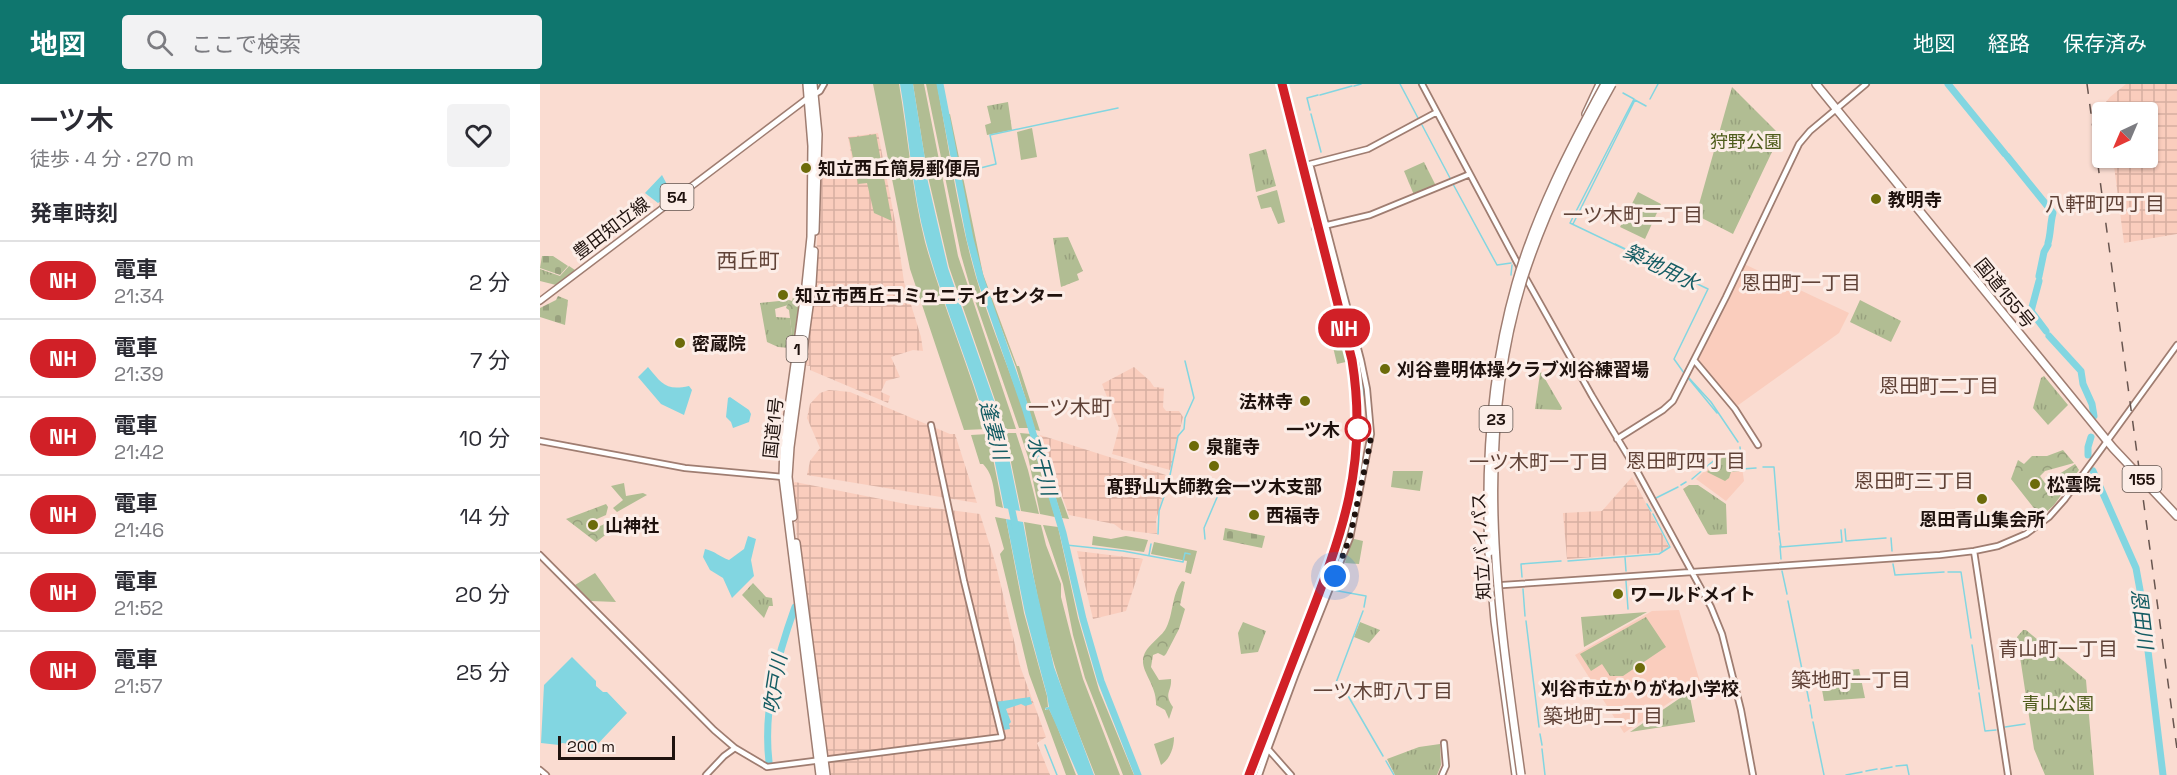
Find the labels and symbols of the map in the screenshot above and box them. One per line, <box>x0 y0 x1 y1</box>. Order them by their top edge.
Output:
north arrow <box>2092 102 2158 168</box>
park label: 狩野公園 <box>1710 130 1782 153</box>
place label: 知立西丘簡易郵便局 <box>818 157 980 180</box>
marker: 知立西丘簡易郵便局 <box>799 161 813 175</box>
road number: 54 <box>660 184 694 210</box>
place label: 教明寺 <box>1888 188 1942 211</box>
district label: 八軒町四丁目 <box>2045 191 2165 217</box>
street label: 豊田知立線 <box>568 192 654 264</box>
marker: 教明寺 <box>1869 192 1883 206</box>
district label: 一ツ木町二丁目 <box>1563 202 1703 228</box>
water label: 築地用水 <box>1619 238 1704 297</box>
district label: 西丘町 <box>717 247 780 274</box>
street label: 国道155号 <box>1970 253 2040 333</box>
district label: 恩田町一丁目 <box>1741 270 1861 296</box>
place label: 知立市西丘コミュニティセンター <box>795 284 1064 307</box>
marker: 知立市西丘コミュニティセンター <box>776 288 790 302</box>
line badge: NH <box>1317 308 1371 348</box>
place label: 密蔵院 <box>692 332 746 355</box>
marker: 密蔵院 <box>673 336 687 350</box>
road number: 1 <box>786 336 808 362</box>
place label: 刈谷豊明体操クラブ刈谷練習場 <box>1397 358 1649 381</box>
marker: 刈谷豊明体操クラブ刈谷練習場 <box>1378 362 1392 376</box>
district label: 恩田町二丁目 <box>1879 373 1999 399</box>
place label: 法林寺 <box>1239 390 1293 413</box>
district label: 一ツ木町 <box>1028 394 1112 421</box>
marker: 法林寺 <box>1298 394 1312 408</box>
street label: 国道1号 <box>758 396 788 460</box>
water label: 逢妻川 <box>974 398 1015 464</box>
road number: 23 <box>1480 406 1512 432</box>
marker: 一ツ木 <box>1345 416 1371 442</box>
place label: 一ツ木 <box>1286 418 1340 441</box>
water label: 水干川 <box>1022 434 1063 500</box>
place label: 泉龍寺 <box>1206 435 1260 458</box>
marker: 泉龍寺 <box>1187 439 1201 453</box>
district label: 恩田町四丁目 <box>1626 448 1746 474</box>
district label: 一ツ木町一丁目 <box>1469 449 1609 475</box>
marker: 髙野山大師教会一ツ木支部 <box>1207 459 1221 473</box>
road number: 155 <box>2122 466 2162 492</box>
district label: 恩田町三丁目 <box>1854 468 1974 494</box>
place label: 松雲院 <box>2047 473 2101 496</box>
place label: 髙野山大師教会一ツ木支部 <box>1106 475 1322 498</box>
marker: 松雲院 <box>2028 477 2042 491</box>
street label: 知立バイパス <box>1467 492 1495 600</box>
marker: 恩田青山集会所 <box>1975 492 1989 506</box>
place label: 西福寺 <box>1266 504 1320 527</box>
marker: 西福寺 <box>1247 508 1261 522</box>
place label: 恩田青山集会所 <box>1919 508 2045 531</box>
place label: 山神社 <box>605 514 659 537</box>
marker: 山神社 <box>586 518 600 532</box>
your location <box>1320 561 1350 591</box>
place label: ワールドメイト <box>1630 583 1756 606</box>
marker: ワールドメイト <box>1611 587 1625 601</box>
water label: 恩田川 <box>2125 588 2159 652</box>
district label: 青山町一丁目 <box>1998 636 2118 662</box>
water label: 吹戸川 <box>757 650 793 716</box>
marker: 刈谷市立かりがね小学校 <box>1633 661 1647 675</box>
district label: 築地町一丁目 <box>1791 667 1911 693</box>
place label: 刈谷市立かりがね小学校 <box>1541 677 1739 700</box>
district label: 一ツ木町八丁目 <box>1313 678 1453 704</box>
park label: 青山公園 <box>2022 692 2094 715</box>
district label: 築地町二丁目 <box>1543 703 1663 729</box>
scale bar <box>558 733 675 760</box>

